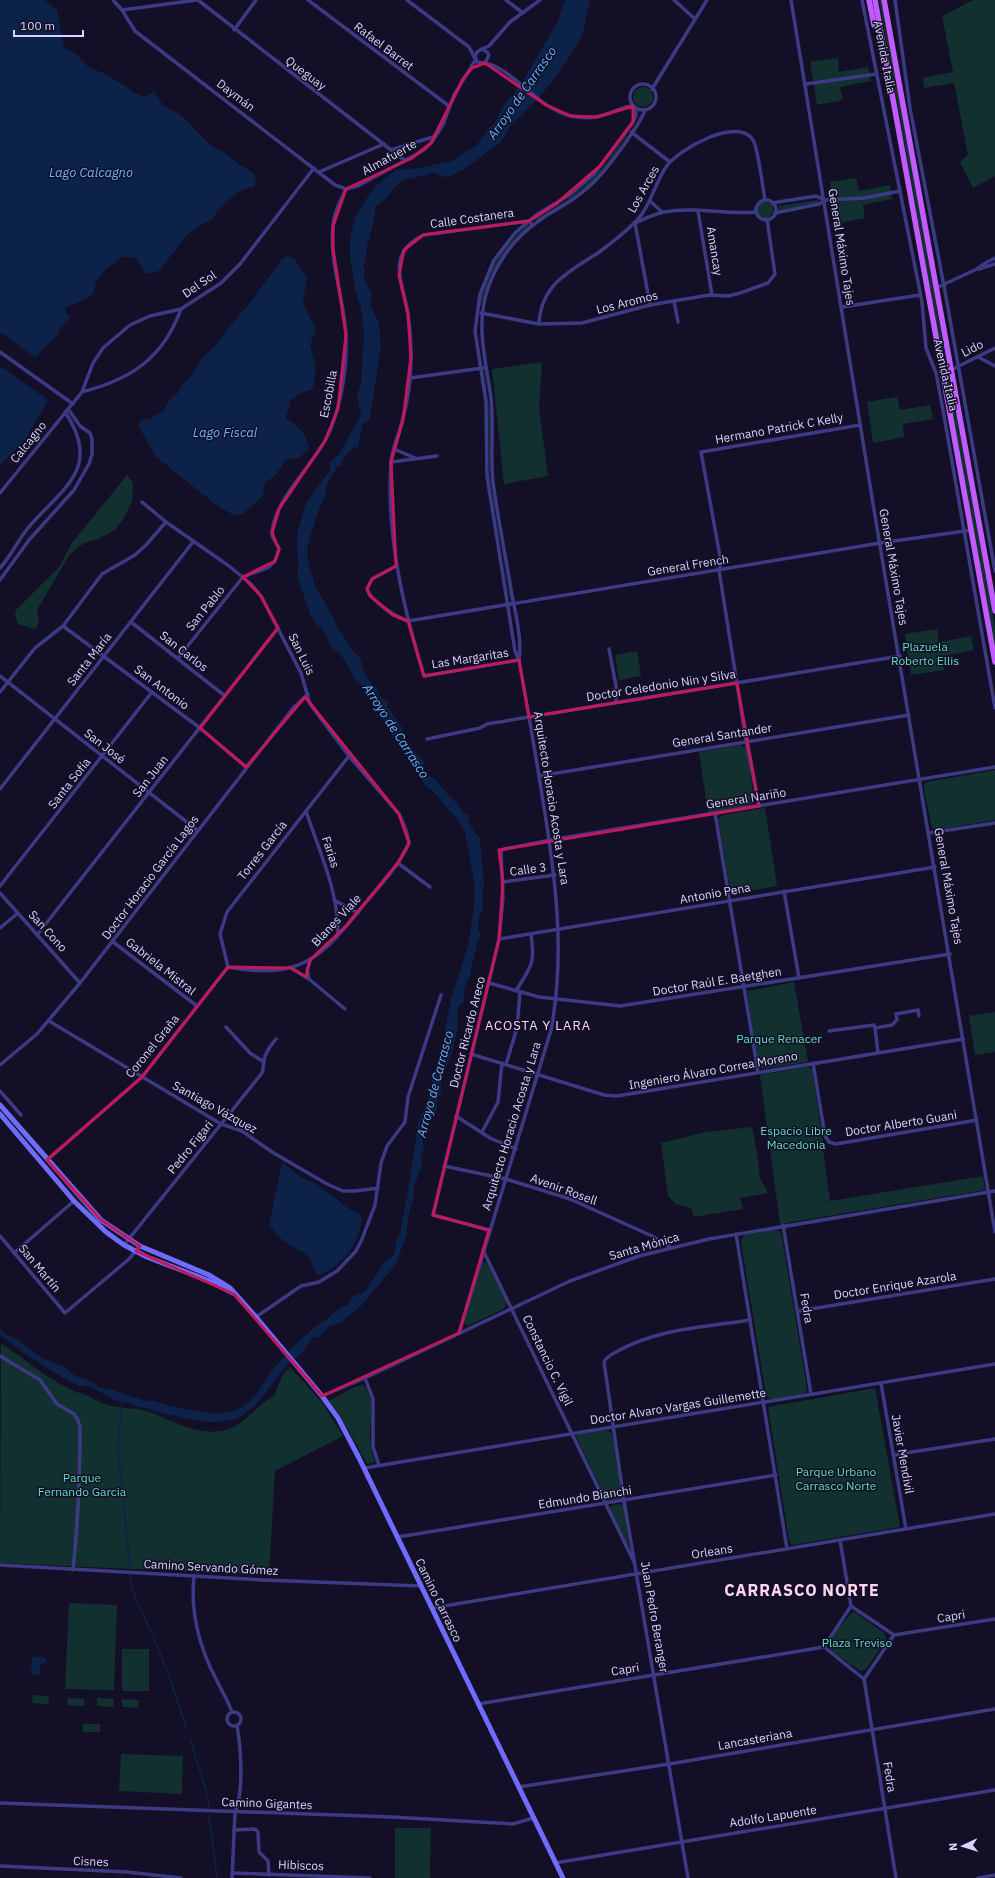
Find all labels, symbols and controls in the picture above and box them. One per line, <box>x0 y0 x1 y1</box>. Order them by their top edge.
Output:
scale bar <box>14 12 83 38</box>
text: 100 m <box>20 18 55 33</box>
street label: Rafael Barret <box>351 19 417 73</box>
street label: Avenida Italia <box>871 19 900 95</box>
water label: Arroyo de Carrasco <box>483 43 560 144</box>
street label: Queguay <box>283 53 329 93</box>
street label: Daymán <box>214 76 258 114</box>
street label: Almafuerte <box>359 136 419 178</box>
street label: Los Arces <box>624 163 662 215</box>
water label: Lago Calcagno <box>49 164 133 181</box>
street label: General Máximo Tajes <box>825 187 859 307</box>
street label: Calle Costanera <box>429 205 515 231</box>
street label: Amancay <box>704 225 726 277</box>
street label: Del Sol <box>179 267 219 301</box>
street label: Los Aromos <box>595 287 660 317</box>
street label: Lido <box>958 336 986 360</box>
street label: Avenida Italia <box>930 337 962 413</box>
street label: Escobilla <box>316 368 340 419</box>
street label: Hermano Patrick C Kelly <box>714 409 844 447</box>
street label: Calcagno <box>7 418 50 466</box>
water label: Lago Fiscal <box>193 424 258 441</box>
street label: General Máximo Tajes <box>876 507 912 627</box>
street label: General French <box>646 551 730 579</box>
street label: San Pablo <box>182 582 228 634</box>
street label: San Carlos <box>157 628 211 675</box>
street label: Santa María <box>64 629 115 689</box>
street label: San Luis <box>285 631 319 677</box>
park label: Plazuela Roberto Ellis <box>891 639 959 668</box>
street label: Las Margaritas <box>430 644 510 672</box>
street label: San Antonio <box>132 661 193 713</box>
street label: Doctor Celedonio Nin y Silva <box>585 666 737 704</box>
water label: Arroyo de Carrasco <box>358 680 433 782</box>
street label: Arquitecto Horacio Acosta y Lara <box>531 710 573 886</box>
street label: General Santander <box>671 720 774 750</box>
street label: San José <box>81 725 129 767</box>
street label: San Juan <box>129 752 171 800</box>
street label: Santa Sofía <box>44 754 94 811</box>
street label: General Nariño <box>705 784 787 812</box>
street label: Doctor Horacio García Lagos <box>98 812 202 942</box>
street label: Torres García <box>234 817 290 883</box>
street label: General Máximo Tajes <box>931 826 967 946</box>
street label: Farias <box>319 834 343 870</box>
street label: Calle 3 <box>509 859 547 879</box>
street label: Antonio Pena <box>678 879 752 907</box>
street label: Blanes Viale <box>308 890 364 949</box>
street label: San Cono <box>25 907 71 955</box>
street label: Gabriela Mistral <box>123 934 199 998</box>
street label: Doctor Raúl E. Baetghen <box>651 963 783 999</box>
street label: Doctor Ricardo Areco <box>446 975 488 1089</box>
street label: Coronel Graña <box>122 1011 182 1081</box>
district label: ACOSTA Y LARA <box>485 1017 591 1034</box>
water label: Arroyo de Carrasco <box>412 1029 457 1140</box>
park label: Parque Renacer <box>736 1031 822 1046</box>
street label: Arquitecto Horacio Acosta y Lara <box>478 1039 544 1212</box>
street label: Ingeniero Álvaro Correa Moreno <box>627 1048 799 1092</box>
street label: Santiago Vázquez <box>170 1078 260 1137</box>
street label: Doctor Alberto Guani <box>844 1107 958 1139</box>
street label: Pedro Figari <box>164 1117 216 1177</box>
park label: Espacio Libre Macedonia <box>760 1123 832 1152</box>
street label: Avenir Rosell <box>529 1170 599 1208</box>
street label: Santa Mónica <box>607 1229 681 1263</box>
street label: San Martín <box>16 1241 64 1295</box>
street label: Doctor Enrique Azarola <box>833 1268 958 1302</box>
street label: Fedra <box>797 1292 817 1325</box>
street label: Constancio C. Vigil <box>520 1312 576 1408</box>
street label: Doctor Alvaro Vargas Guillemette <box>589 1385 767 1427</box>
street label: Javier Mendivil <box>889 1413 917 1495</box>
park label: Parque Urbano Carrasco Norte <box>796 1464 877 1493</box>
park label: Parque Fernando Garcia <box>38 1470 127 1499</box>
street label: Edmundo Bianchi <box>537 1482 633 1512</box>
street label: Orleans <box>690 1540 734 1562</box>
street label: Camino Servando Gómez <box>143 1556 279 1578</box>
street label: Camino Carrasco <box>412 1556 466 1645</box>
street label: Juan Pedro Beranger <box>638 1560 672 1674</box>
district label: CARRASCO NORTE <box>724 1580 880 1600</box>
street label: Capri <box>936 1606 966 1626</box>
park label: Plaza Treviso <box>822 1635 892 1650</box>
street label: Capri <box>610 1659 640 1679</box>
street label: Lancasteriana <box>717 1725 794 1753</box>
street label: Fedra <box>880 1761 900 1794</box>
street label: Camino Gigantes <box>221 1794 313 1812</box>
street label: Adolfo Lapuente <box>728 1802 818 1830</box>
north arrow <box>943 1826 983 1866</box>
text: N <box>946 1842 960 1851</box>
street label: Cisnes <box>73 1853 109 1869</box>
street label: Hibiscos <box>278 1857 324 1873</box>

